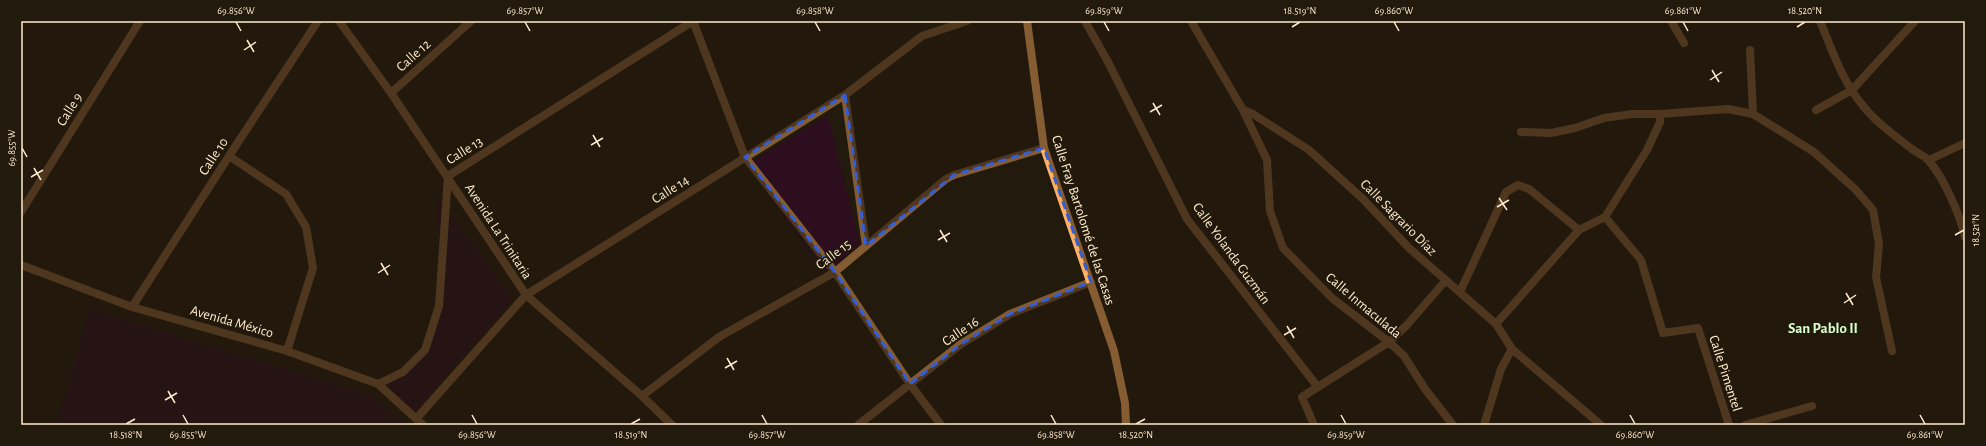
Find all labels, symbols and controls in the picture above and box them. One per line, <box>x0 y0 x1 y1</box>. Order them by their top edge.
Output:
text: 69.856°W <box>217 6 255 16</box>
text: 69.857°W <box>507 6 543 16</box>
text: 69.858°W <box>796 6 834 16</box>
text: 69.859°W <box>1085 6 1123 16</box>
text: 18.519°N <box>1284 6 1316 16</box>
text: 69.860°W <box>1375 6 1413 16</box>
text: 69.861°W <box>1665 6 1701 16</box>
text: 18.520°N <box>1788 6 1822 16</box>
street label: Calle 12 <box>394 37 433 75</box>
street label: Calle 9 <box>54 91 85 129</box>
text: 69.855°W <box>7 130 17 166</box>
street label: Calle 13 <box>444 134 485 167</box>
street label: Calle Fray Bartolomé de las Casas <box>1049 134 1117 307</box>
street label: Calle 10 <box>197 135 231 178</box>
street label: Calle 14 <box>649 173 692 207</box>
street label: Calle Sagrario Díaz <box>1357 177 1439 259</box>
street label: Avenida La Trinitaria <box>462 181 535 282</box>
street label: Calle Yolanda Guzmán <box>1190 200 1273 307</box>
text: 18.521°N <box>1971 214 1981 246</box>
street label: Calle 15 <box>813 237 854 272</box>
street label: Calle Inmaculada <box>1323 270 1404 342</box>
street label: Avenida México <box>189 303 275 341</box>
street label: Calle 16 <box>940 315 981 349</box>
district label: San Pablo II <box>1788 321 1858 336</box>
street label: Calle Pimentel <box>1706 334 1744 413</box>
text: 18.518°N <box>110 430 142 440</box>
text: 69.855°W <box>170 430 206 440</box>
text: 69.856°W <box>458 430 496 440</box>
text: 18.519°N <box>615 430 647 440</box>
text: 69.857°W <box>749 430 785 440</box>
text: 69.858°W <box>1037 430 1075 440</box>
text: 18.520°N <box>1119 430 1153 440</box>
text: 69.859°W <box>1327 430 1365 440</box>
text: 69.860°W <box>1616 430 1654 440</box>
text: 69.861°W <box>1907 430 1943 440</box>

